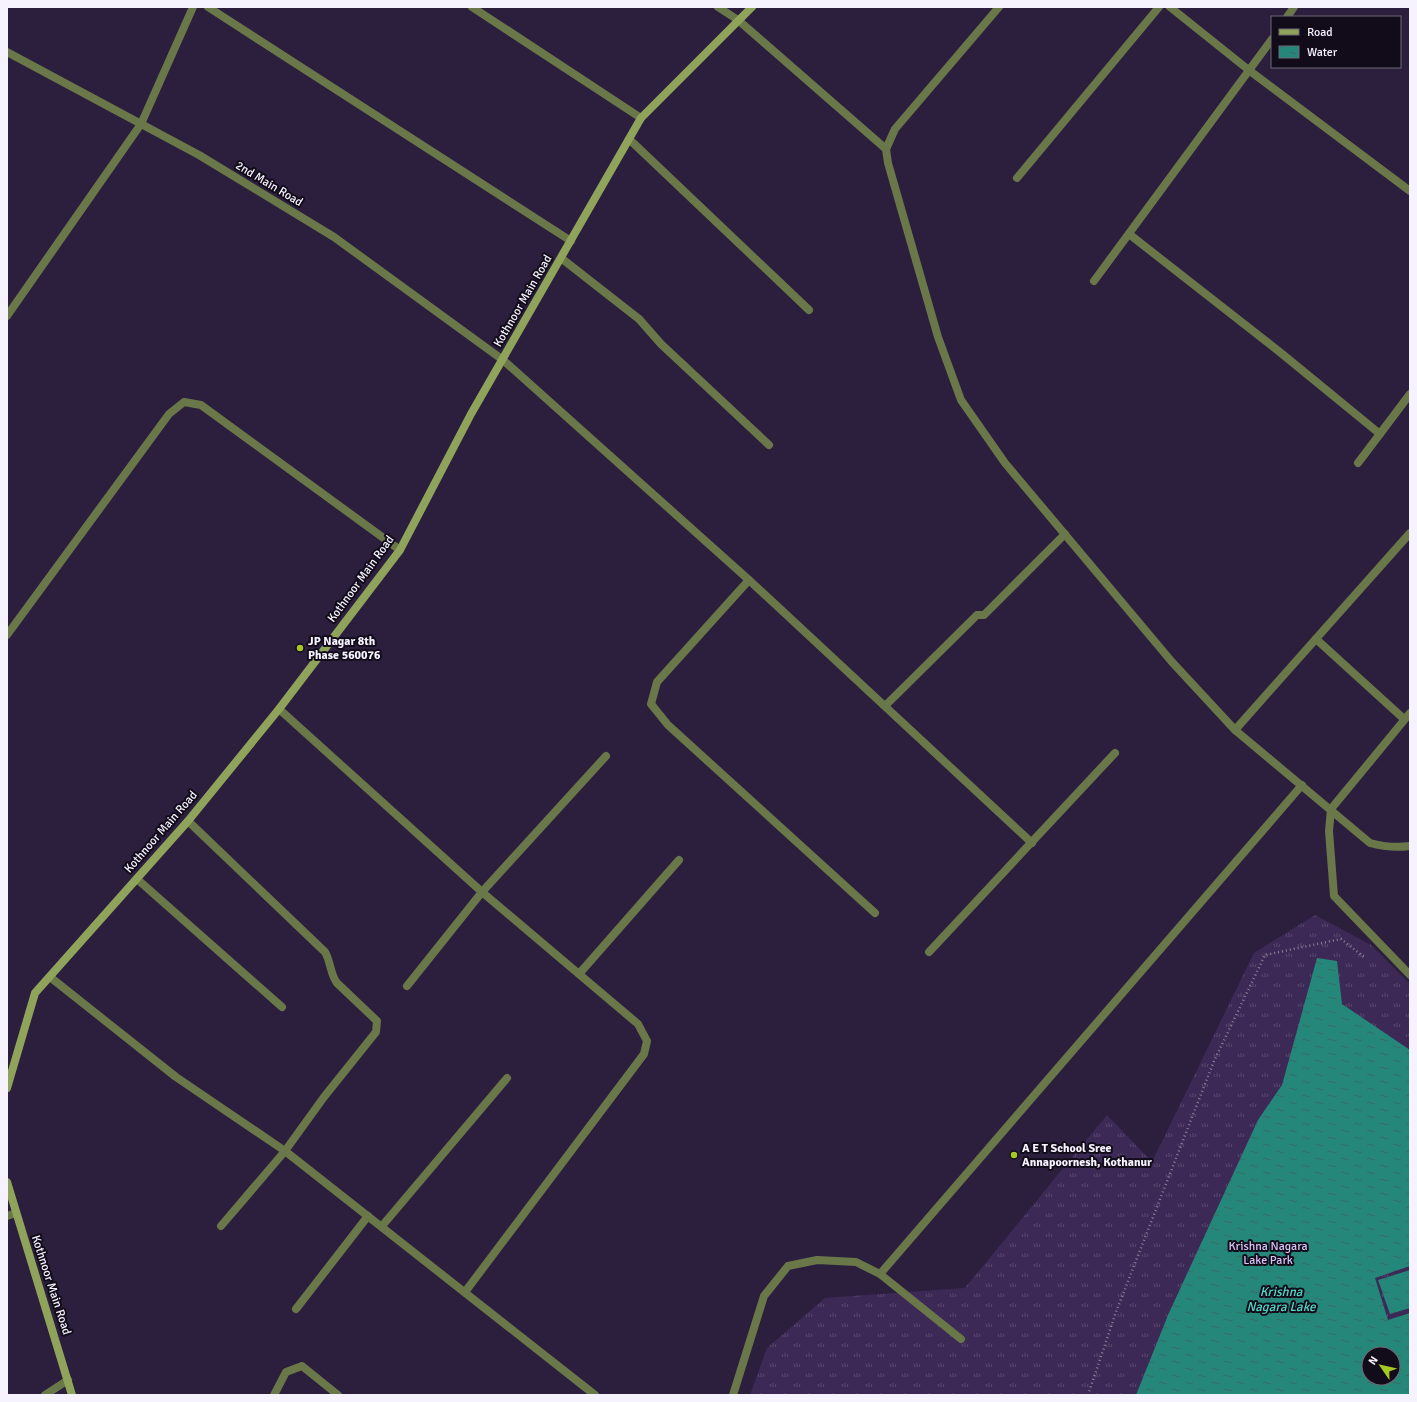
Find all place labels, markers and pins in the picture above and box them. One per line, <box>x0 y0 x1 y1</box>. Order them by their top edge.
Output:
place label: JP Nagar 8th Phase 560076 <box>308 634 381 663</box>
marker: JP Nagar 8th Phase 560076 <box>295 643 305 653</box>
place label: A E T School Sree Annapoornesh, Kothanur <box>1022 1141 1152 1170</box>
marker: A E T School Sree Annapoornesh, Kothanur <box>1009 1150 1019 1160</box>

